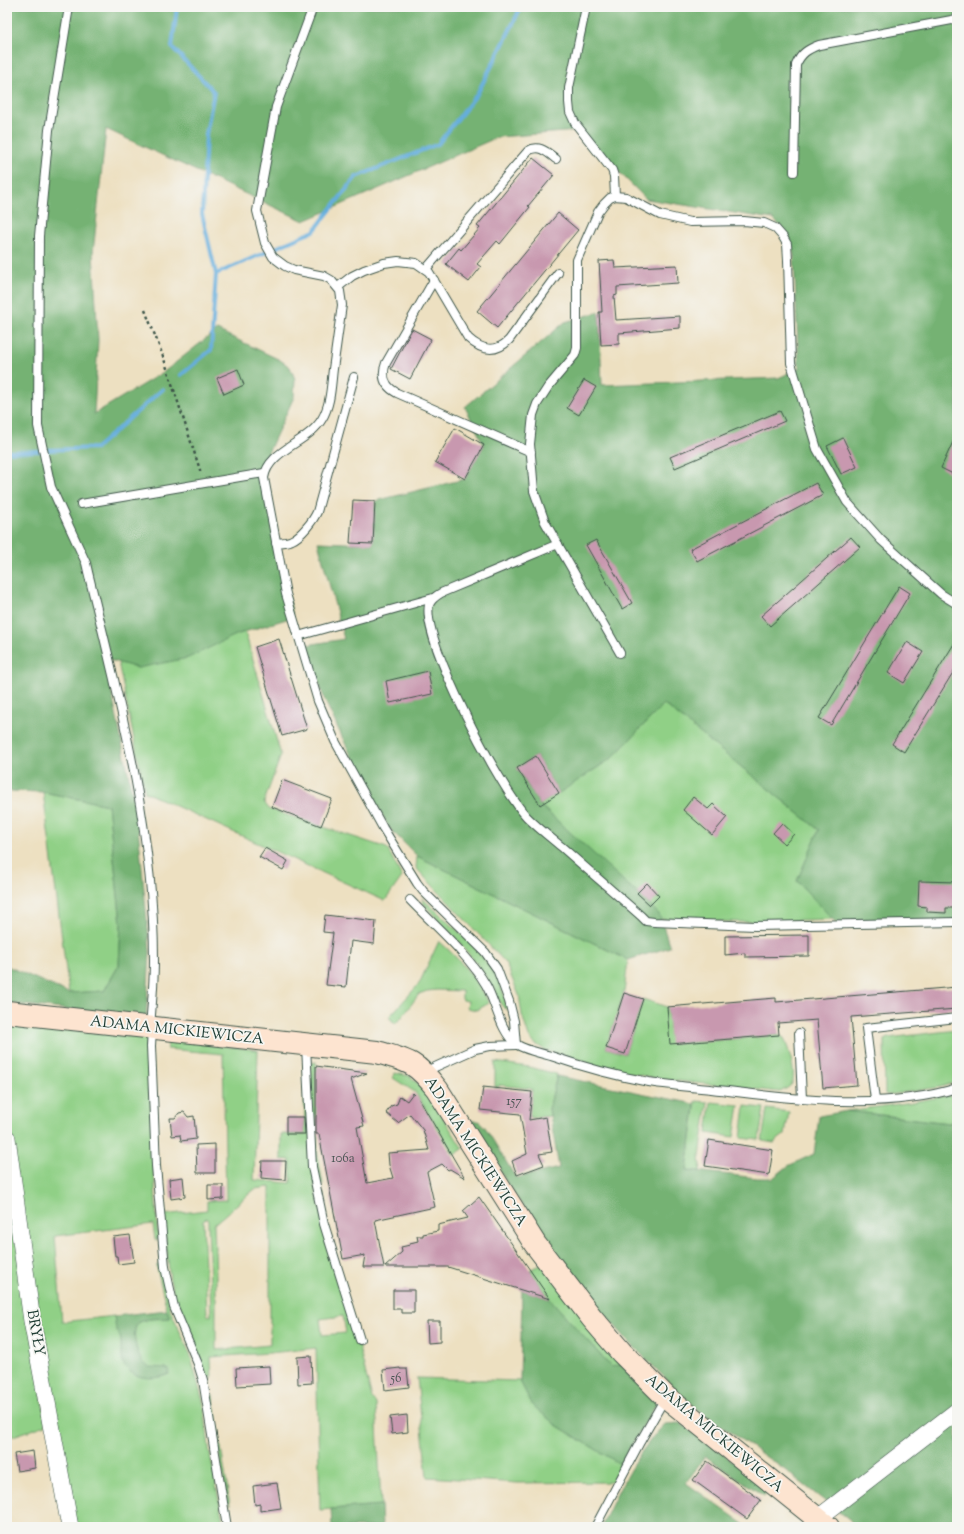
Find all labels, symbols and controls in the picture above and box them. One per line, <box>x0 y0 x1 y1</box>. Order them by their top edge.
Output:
street label: ADAMA MICKIEWICZA <box>89 1011 265 1051</box>
street label: ADAMA MICKIEWICZA <box>419 1073 531 1231</box>
house number: 157 <box>506 1093 522 1111</box>
house number: 106a <box>331 1150 355 1168</box>
street label: BRYŁY <box>21 1308 49 1358</box>
house number: 56 <box>390 1370 401 1388</box>
street label: ADAMA MICKIEWICZA <box>640 1370 788 1498</box>

